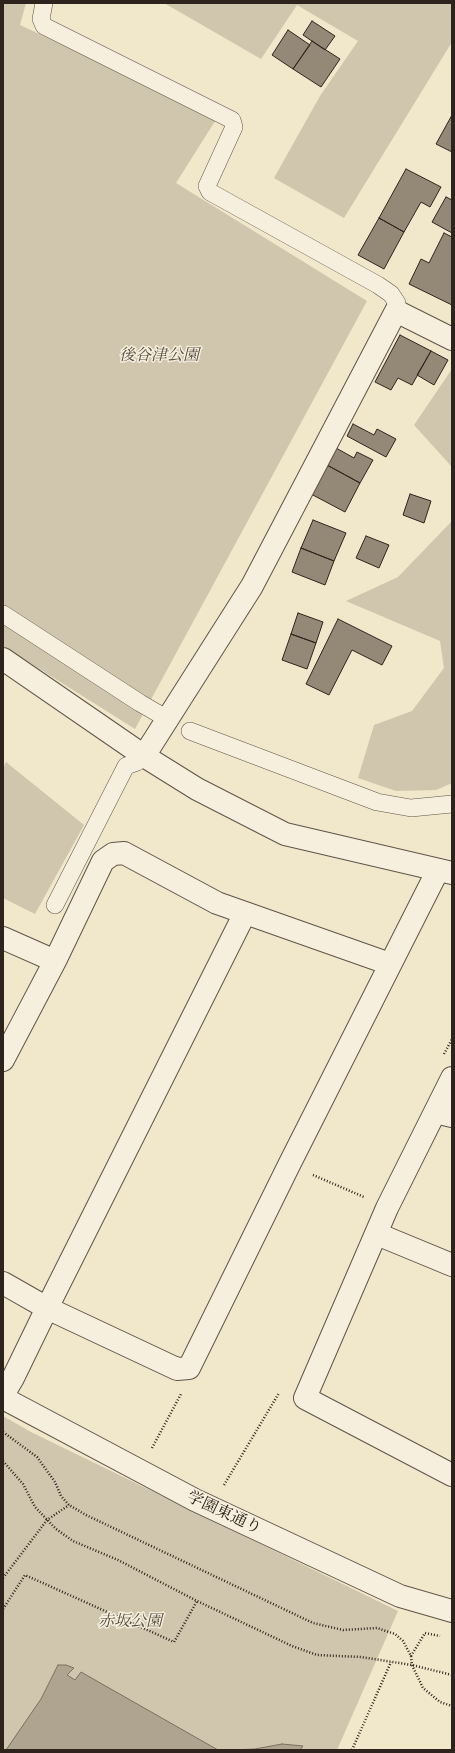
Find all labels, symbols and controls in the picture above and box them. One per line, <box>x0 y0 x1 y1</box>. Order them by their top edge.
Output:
park label: 後谷津公園 <box>119 346 199 366</box>
street label: 学園東通り <box>184 1487 264 1539</box>
park label: 赤坂公園 <box>98 1612 162 1632</box>

